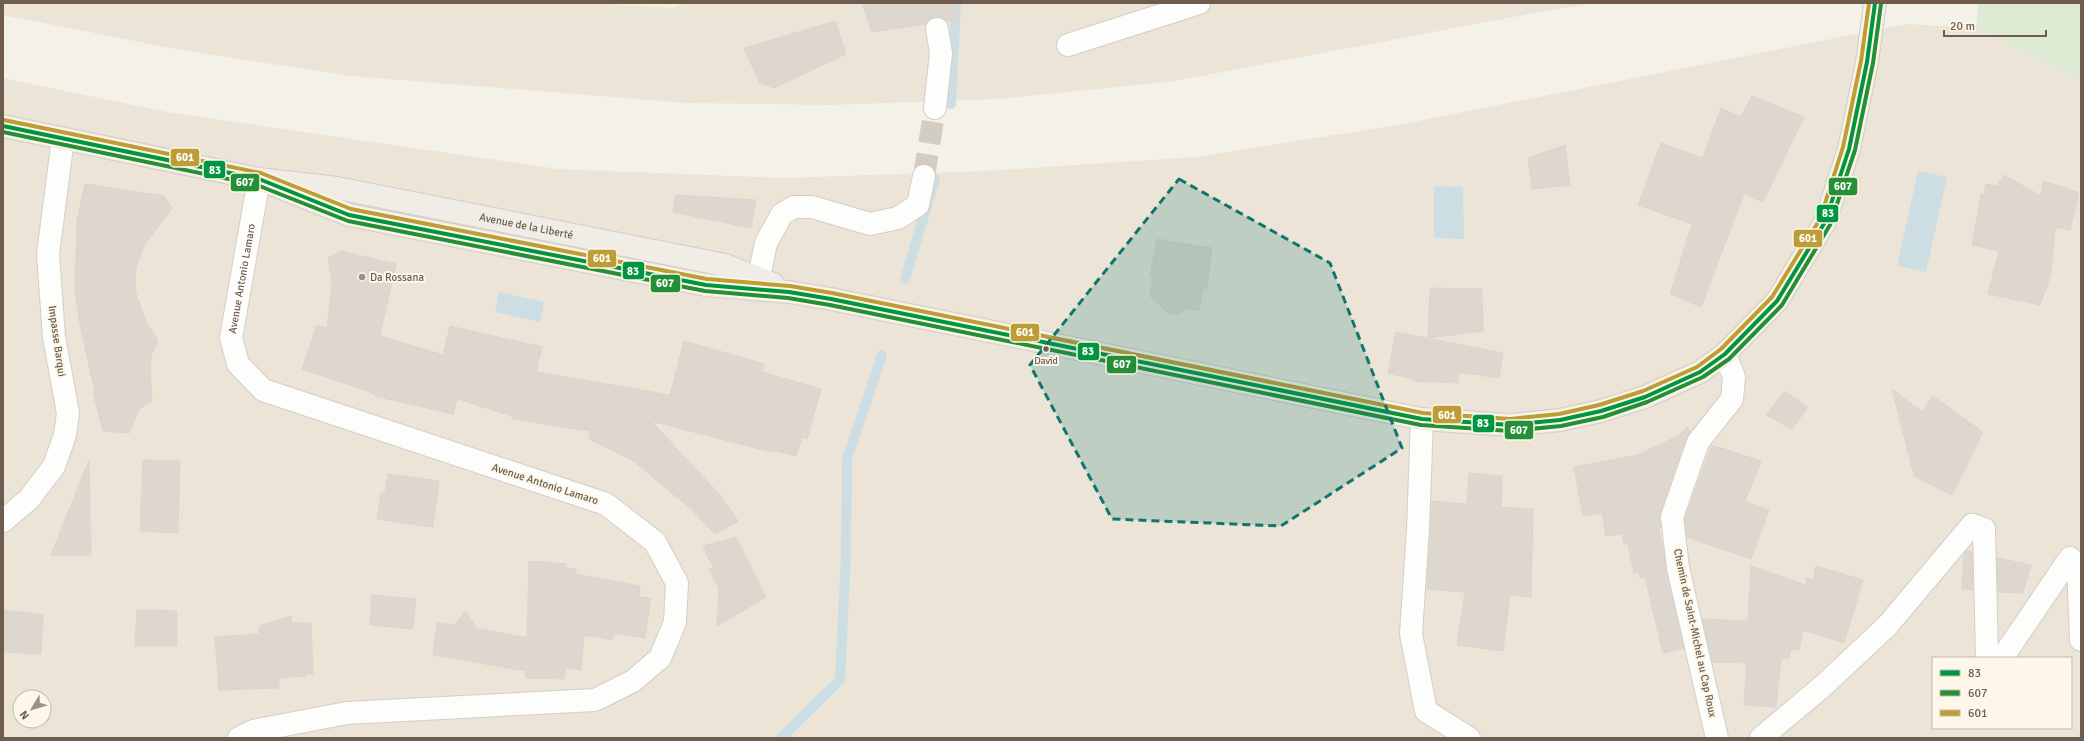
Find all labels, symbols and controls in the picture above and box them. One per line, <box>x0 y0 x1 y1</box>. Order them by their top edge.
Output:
scale bar <box>1944 12 2046 38</box>
text: 20 m <box>1950 19 1975 34</box>
line badge: 601 <box>170 148 200 167</box>
text: 601 <box>176 151 194 164</box>
line badge: 83 <box>203 160 226 179</box>
text: 83 <box>209 164 221 177</box>
line badge: 607 <box>230 173 260 192</box>
text: 607 <box>236 176 254 189</box>
line badge: 607 <box>1828 177 1858 196</box>
text: 607 <box>1834 180 1852 193</box>
line badge: 83 <box>1816 204 1839 223</box>
text: 83 <box>1822 207 1834 220</box>
street label: Avenue de la Liberté <box>478 210 574 241</box>
street label: Avenue Antonio Lamaro <box>225 222 258 335</box>
line badge: 601 <box>1793 229 1823 248</box>
text: 601 <box>1799 232 1817 245</box>
line badge: 601 <box>587 249 617 268</box>
text: 601 <box>593 252 611 265</box>
line badge: 83 <box>622 261 645 280</box>
text: 83 <box>627 265 639 278</box>
place label: Da Rossana <box>370 271 424 284</box>
marker: Da Rossana <box>357 272 367 282</box>
line badge: 607 <box>650 274 681 293</box>
text: 607 <box>656 277 674 290</box>
street label: Impasse Barqui <box>46 304 68 378</box>
line badge: 601 <box>1010 323 1040 342</box>
text: 601 <box>1016 326 1034 339</box>
line badge: 83 <box>1077 342 1100 361</box>
marker: David <box>1041 344 1051 354</box>
text: 83 <box>1082 345 1094 358</box>
place label: David <box>1034 355 1058 367</box>
line badge: 607 <box>1106 355 1137 374</box>
text: 607 <box>1113 358 1131 371</box>
line badge: 601 <box>1432 405 1462 424</box>
text: 601 <box>1438 409 1456 422</box>
line badge: 83 <box>1472 414 1495 433</box>
text: 83 <box>1477 417 1489 430</box>
line badge: 607 <box>1504 420 1534 440</box>
text: 607 <box>1510 424 1528 437</box>
street label: Avenue Antonio Lamaro <box>490 461 600 507</box>
street label: Chemin de Saint-Michel au Cap Roux <box>1671 547 1719 719</box>
legend <box>1932 657 2072 729</box>
text: 83 <box>1968 666 1981 681</box>
text: 607 <box>1968 686 1987 701</box>
north arrow <box>12 689 52 729</box>
text: 601 <box>1968 706 1987 721</box>
text: N <box>17 708 32 722</box>

